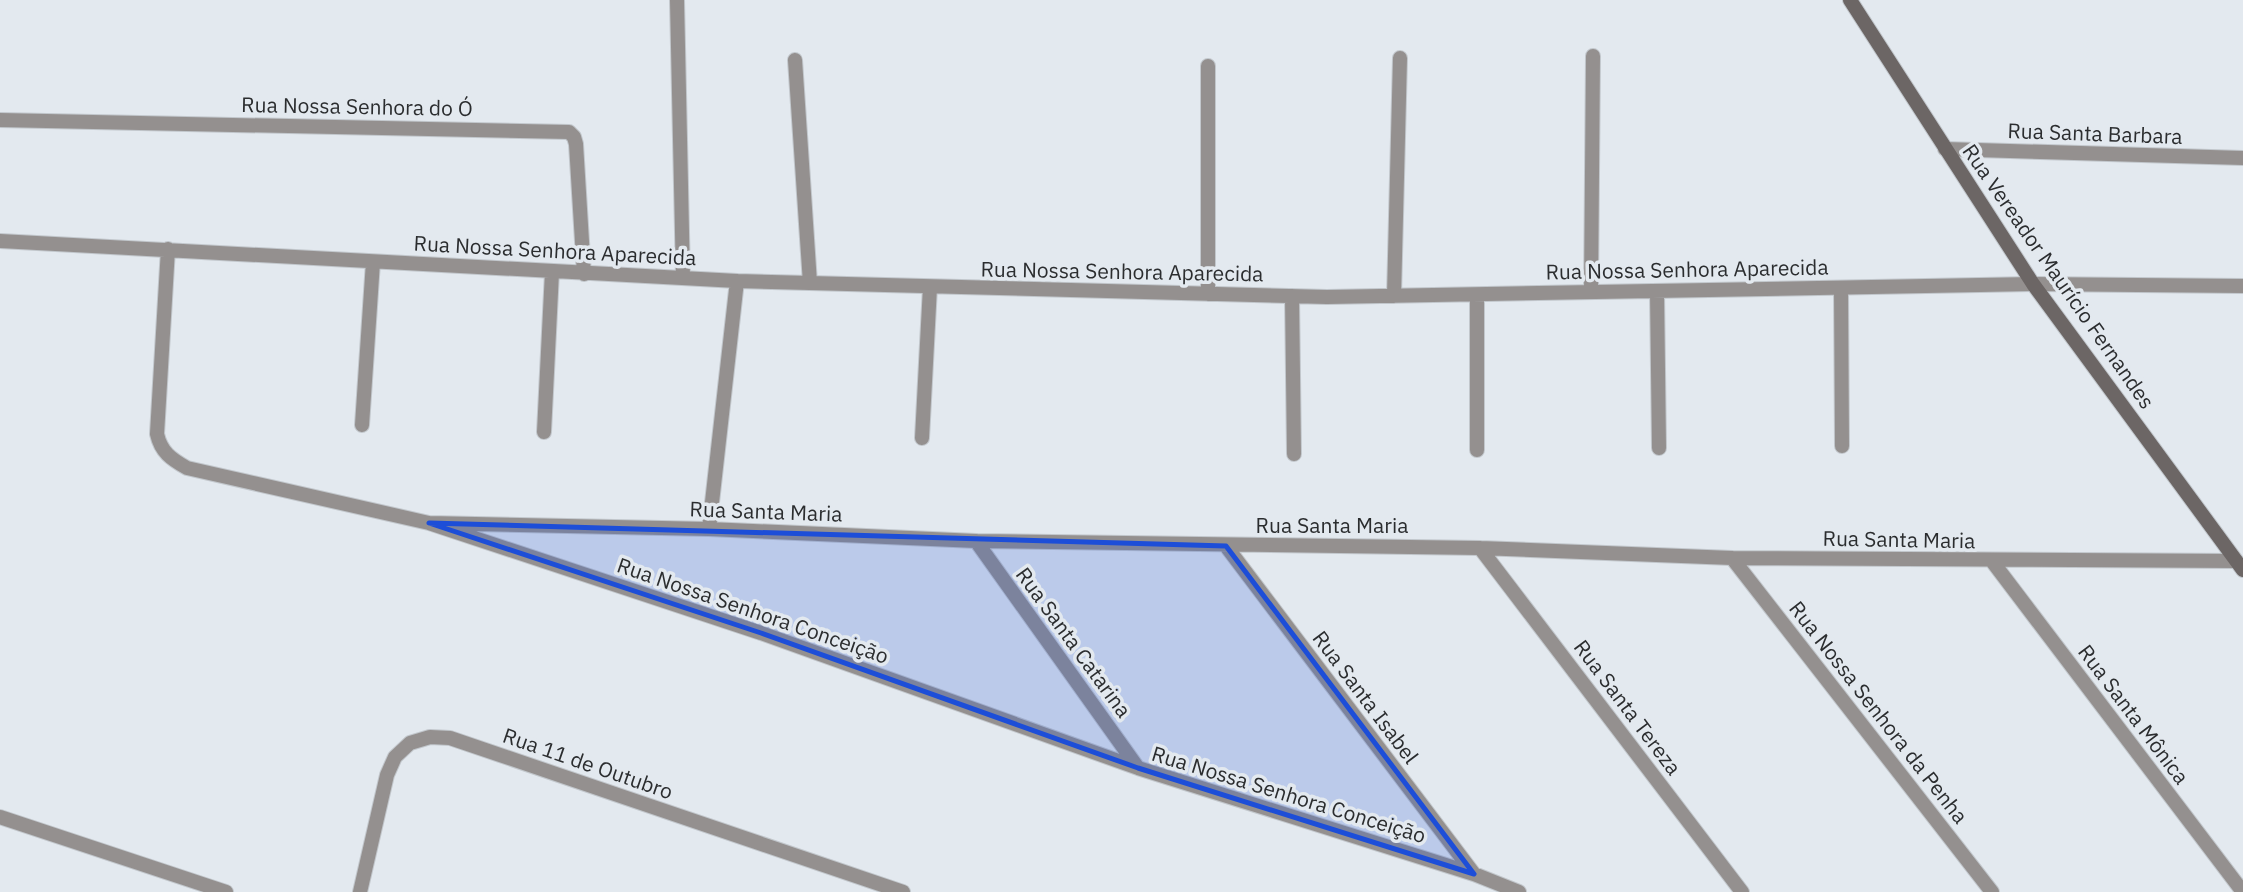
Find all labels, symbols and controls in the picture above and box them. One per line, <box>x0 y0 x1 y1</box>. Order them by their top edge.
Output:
street label: Rua Nossa Senhora do Ó <box>241 90 473 122</box>
street label: Rua Santa Barbara <box>2007 116 2183 150</box>
street label: Rua Vereador Maurício Fernandes <box>1957 138 2161 414</box>
street label: Rua Nossa Senhora Aparecida <box>413 229 697 271</box>
street label: Rua Nossa Senhora Aparecida <box>1545 253 1829 285</box>
street label: Rua Nossa Senhora Aparecida <box>980 255 1264 287</box>
street label: Rua Santa Maria <box>689 494 843 528</box>
street label: Rua Santa Maria <box>1256 511 1408 539</box>
street label: Rua Santa Maria <box>1822 524 1976 554</box>
street label: Rua Nossa Senhora Conceição <box>614 550 892 670</box>
street label: Rua Santa Catarina <box>1010 561 1138 723</box>
street label: Rua Nossa Senhora da Penha <box>1783 595 1975 829</box>
street label: Rua Santa Isabel <box>1307 625 1425 769</box>
street label: Rua Santa Tereza <box>1568 634 1688 780</box>
street label: Rua Santa Mônica <box>2072 638 2196 790</box>
street label: Rua 11 de Outubro <box>499 721 677 805</box>
street label: Rua Nossa Senhora Conceição <box>1149 739 1429 849</box>

